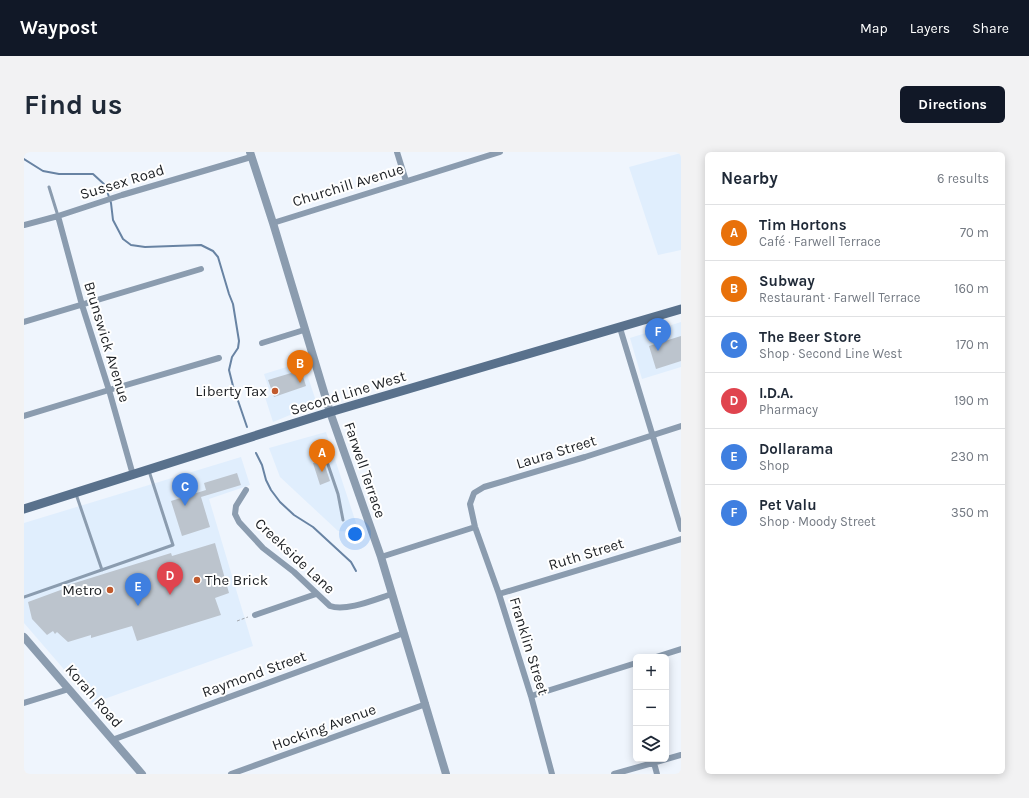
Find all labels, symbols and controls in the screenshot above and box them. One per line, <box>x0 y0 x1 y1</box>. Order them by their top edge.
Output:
text: Waypost <box>20 17 98 39</box>
text: Map <box>860 20 888 37</box>
text: Layers <box>910 20 950 37</box>
text: Share <box>972 20 1009 37</box>
button: Directions <box>900 86 1005 123</box>
text: Find us <box>24 88 123 121</box>
street label: Churchill Avenue <box>290 160 406 210</box>
street label: Sussex Road <box>78 161 166 203</box>
text: Nearby <box>721 168 778 188</box>
text: 6 results <box>937 171 989 186</box>
text: Tim Hortons <box>759 216 847 234</box>
text: A <box>730 225 738 240</box>
text: 70 m <box>960 225 989 240</box>
text: Café · Farwell Terrace <box>759 234 881 249</box>
text: Subway <box>759 272 815 290</box>
street label: Brunswick Avenue <box>80 279 134 405</box>
text: B <box>730 281 738 296</box>
text: 160 m <box>954 281 989 296</box>
text: Restaurant · Farwell Terrace <box>759 290 920 305</box>
pin: F <box>645 318 671 351</box>
text: The Beer Store <box>759 328 861 346</box>
text: C <box>730 337 738 352</box>
text: 170 m <box>956 337 989 352</box>
text: Shop · Second Line West <box>759 346 902 361</box>
pin: B <box>287 350 313 383</box>
street label: Second Line West <box>288 367 408 419</box>
place label: Liberty Tax <box>195 382 267 400</box>
text: I.D.A. <box>759 384 793 402</box>
marker: Liberty Tax <box>270 386 280 396</box>
text: D <box>730 393 738 408</box>
text: 190 m <box>954 393 989 408</box>
text: Pharmacy <box>759 402 818 417</box>
street label: Farwell Terrace <box>340 420 390 520</box>
street label: Laura Street <box>514 431 599 473</box>
pin: A <box>309 439 335 472</box>
text: Dollarama <box>759 440 833 458</box>
text: E <box>730 449 738 464</box>
text: 230 m <box>951 449 989 464</box>
text: Shop <box>759 458 789 473</box>
pin: C <box>172 473 198 506</box>
text: Pet Valu <box>759 496 817 514</box>
text: F <box>730 505 738 520</box>
text: 350 m <box>951 505 989 520</box>
street label: Creekside Lane <box>251 514 339 598</box>
text: Shop · Moody Street <box>759 514 876 529</box>
your location <box>345 524 365 544</box>
street label: Ruth Street <box>546 534 626 574</box>
pin: D <box>157 562 183 595</box>
place label: The Brick <box>205 571 268 589</box>
pin: E <box>125 573 151 606</box>
marker: The Brick <box>192 575 202 585</box>
place label: Metro <box>62 581 102 599</box>
marker: Metro <box>105 585 115 595</box>
street label: Franklin Street <box>506 595 553 698</box>
street label: Raymond Street <box>200 647 309 701</box>
map controls <box>633 654 669 762</box>
button: + <box>633 654 669 690</box>
street label: Korah Road <box>62 661 126 731</box>
button: − <box>633 690 669 726</box>
street label: Hocking Avenue <box>270 700 378 754</box>
button: layers <box>633 726 669 762</box>

